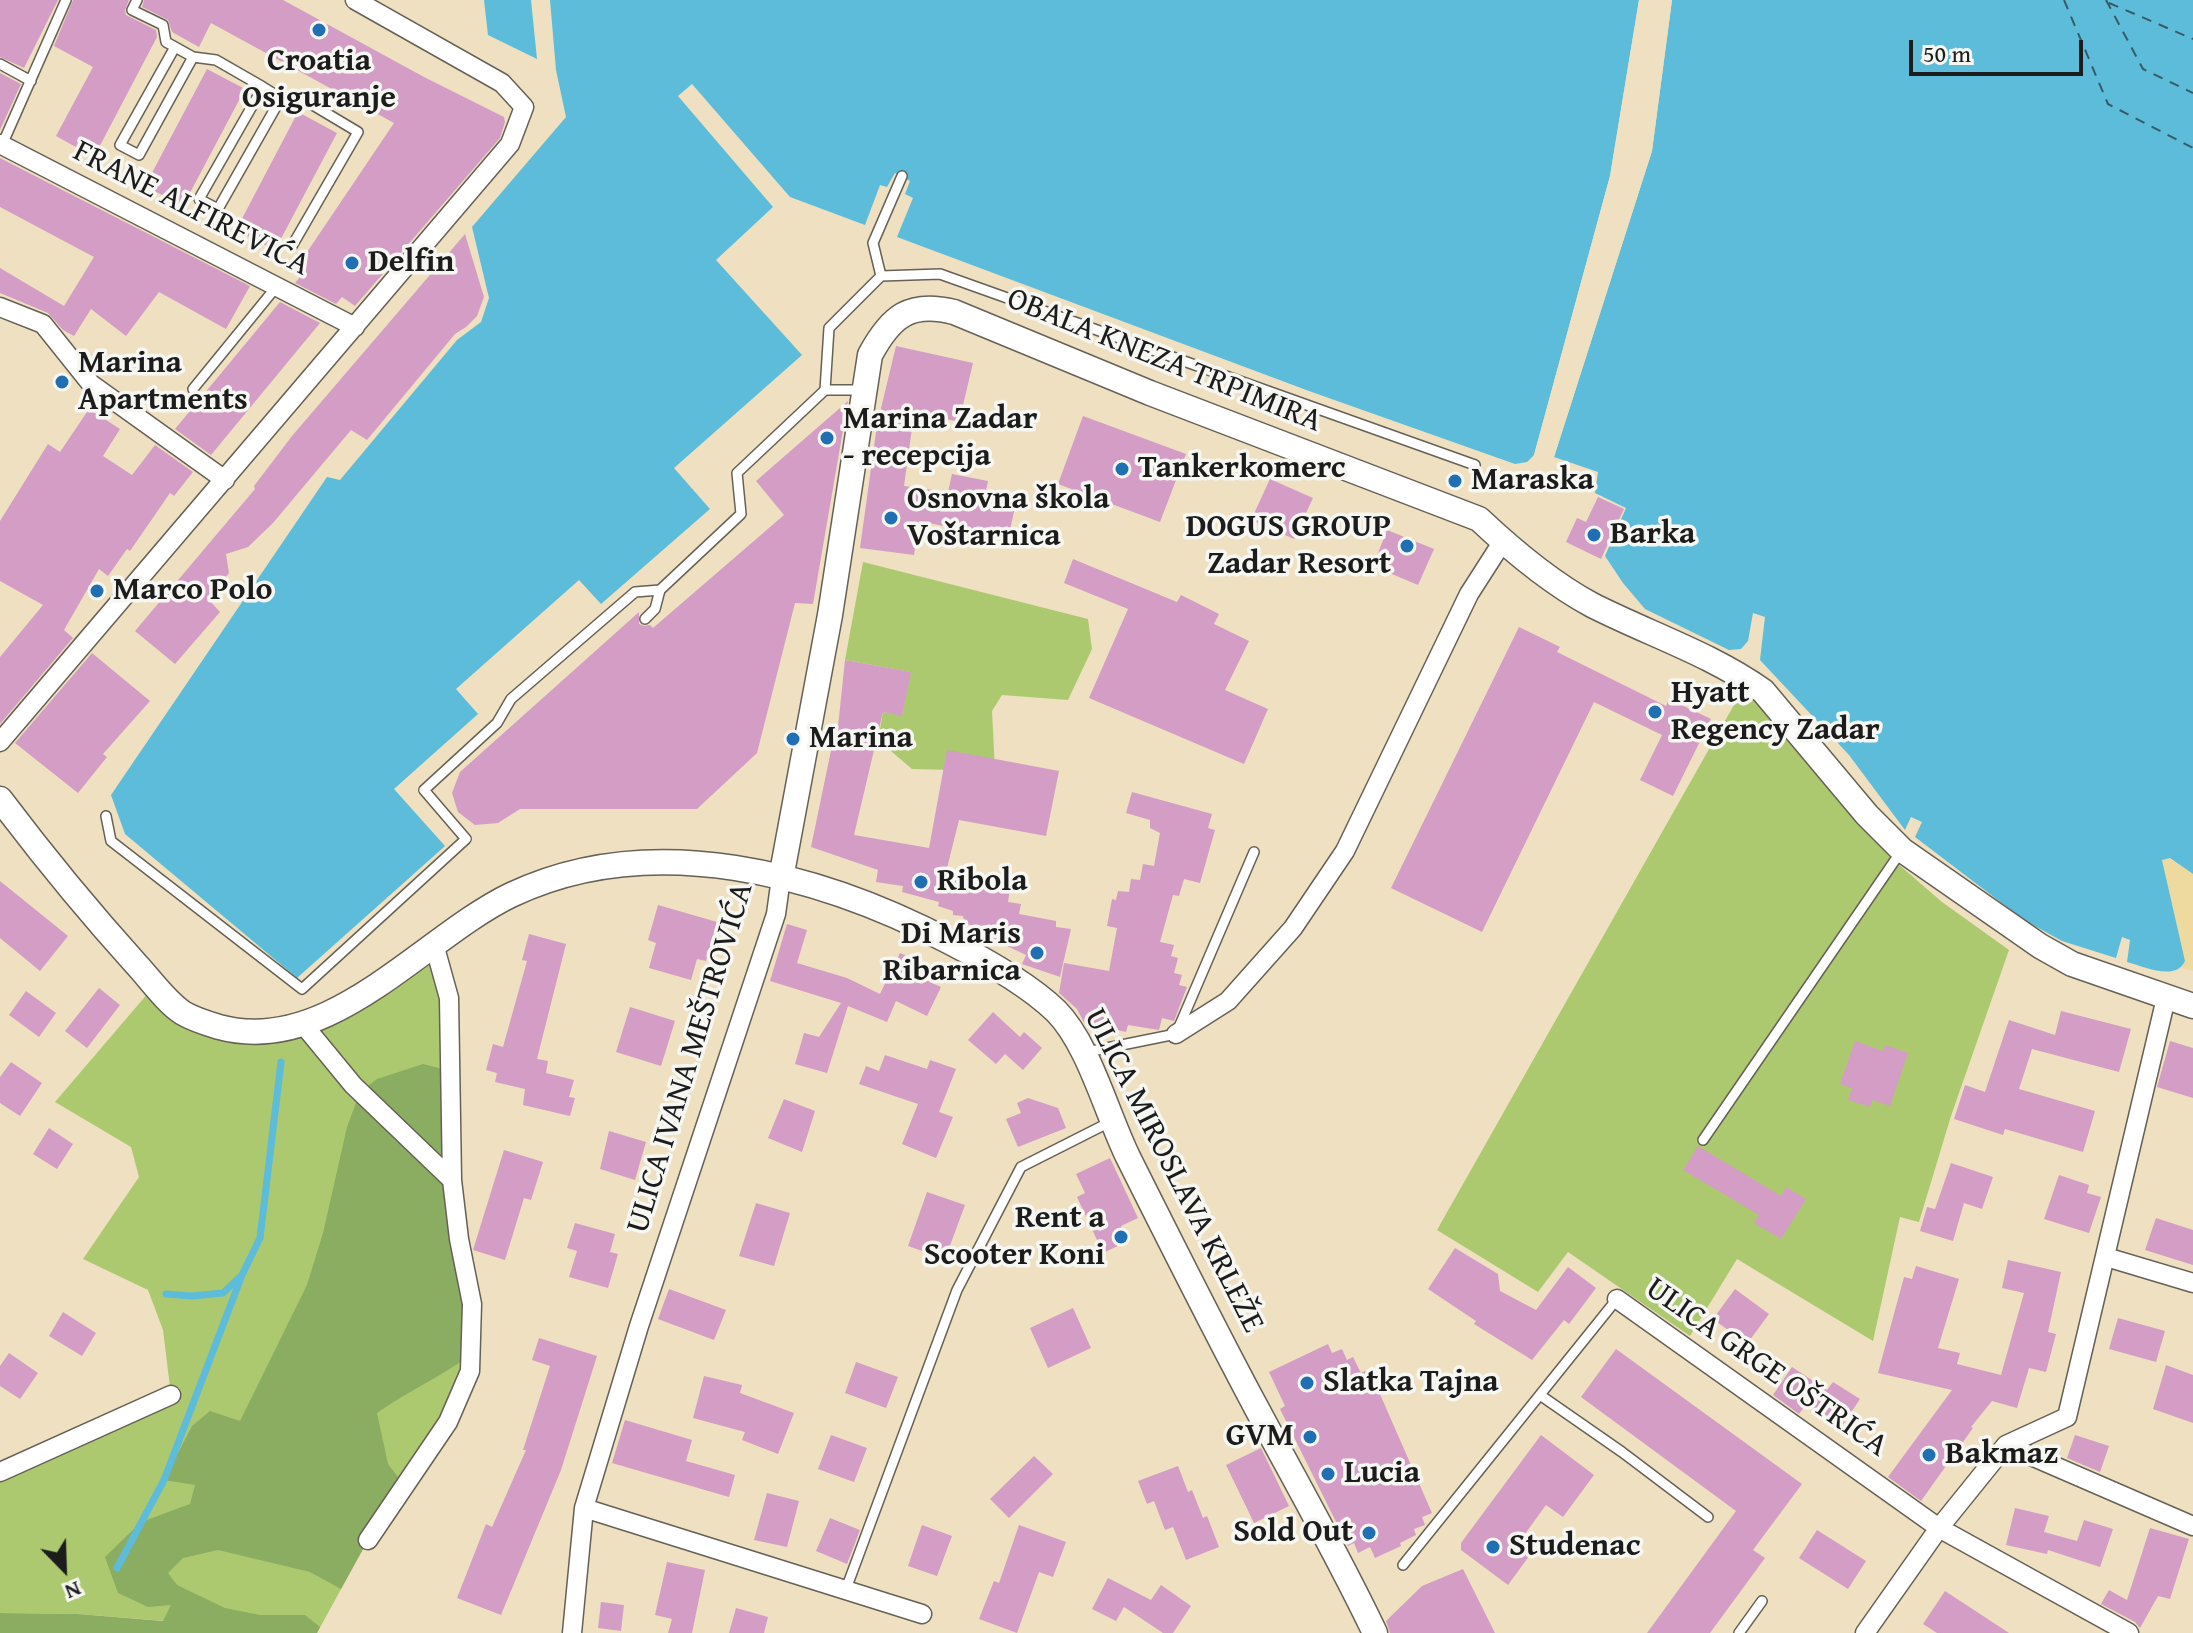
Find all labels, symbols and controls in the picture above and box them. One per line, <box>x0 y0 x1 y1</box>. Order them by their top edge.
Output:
marker: Croatia Osiguranje <box>310 21 328 39</box>
scale bar <box>1913 24 2087 74</box>
text: 50 m <box>1923 36 1971 71</box>
place label: Croatia Osiguranje <box>242 43 396 118</box>
street label: FRANE ALFIREVIĆA <box>66 133 316 285</box>
place label: Delfin <box>368 244 454 282</box>
marker: Delfin <box>343 254 361 272</box>
street label: OBALA KNEZA TRPIMIRA <box>1001 280 1327 442</box>
place label: Marina Apartments <box>78 345 248 420</box>
marker: Marina Apartments <box>53 373 71 391</box>
place label: Marina Zadar - recepcija <box>843 401 1037 476</box>
marker: Marina Zadar - recepcija <box>818 429 836 447</box>
place label: Tankerkomerc <box>1138 450 1346 488</box>
marker: Tankerkomerc <box>1113 460 1131 478</box>
place label: Maraska <box>1471 462 1594 500</box>
marker: Maraska <box>1446 472 1464 490</box>
place label: Osnovna škola Voštarnica <box>907 481 1110 556</box>
marker: Osnovna škola Voštarnica <box>882 509 900 527</box>
place label: DOGUS GROUP Zadar Resort <box>1186 509 1391 584</box>
place label: Barka <box>1610 516 1695 554</box>
marker: Barka <box>1585 526 1603 544</box>
marker: DOGUS GROUP Zadar Resort <box>1398 537 1416 555</box>
place label: Marco Polo <box>113 572 273 610</box>
marker: Marco Polo <box>88 582 106 600</box>
place label: Hyatt Regency Zadar <box>1671 675 1880 750</box>
marker: Hyatt Regency Zadar <box>1646 703 1664 721</box>
place label: Marina <box>809 720 913 758</box>
marker: Marina <box>784 730 802 748</box>
place label: Ribola <box>937 863 1028 901</box>
marker: Ribola <box>912 873 930 891</box>
street label: ULICA IVANA MEŠTROVIĆA <box>619 878 763 1238</box>
place label: Di Maris Ribarnica <box>883 916 1021 991</box>
marker: Di Maris Ribarnica <box>1028 944 1046 962</box>
street label: ULICA MIROSLAVA KRLEŽE <box>1075 1003 1271 1339</box>
place label: Rent a Scooter Koni <box>924 1200 1105 1275</box>
marker: Rent a Scooter Koni <box>1112 1228 1130 1246</box>
street label: ULICA GRGE OŠTRIĆA <box>1637 1270 1895 1466</box>
place label: Slatka Tajna <box>1323 1364 1499 1402</box>
marker: Slatka Tajna <box>1298 1374 1316 1392</box>
place label: GVM <box>1226 1418 1294 1456</box>
marker: GVM <box>1301 1428 1319 1446</box>
place label: Bakmaz <box>1945 1436 2058 1474</box>
marker: Bakmaz <box>1920 1446 1938 1464</box>
place label: Lucia <box>1344 1455 1420 1493</box>
marker: Lucia <box>1319 1465 1337 1483</box>
place label: Sold Out <box>1233 1514 1353 1552</box>
marker: Sold Out <box>1360 1524 1378 1542</box>
place label: Studenac <box>1509 1528 1640 1566</box>
north arrow <box>24 1529 104 1609</box>
marker: Studenac <box>1484 1538 1502 1556</box>
text: N <box>60 1573 86 1609</box>

